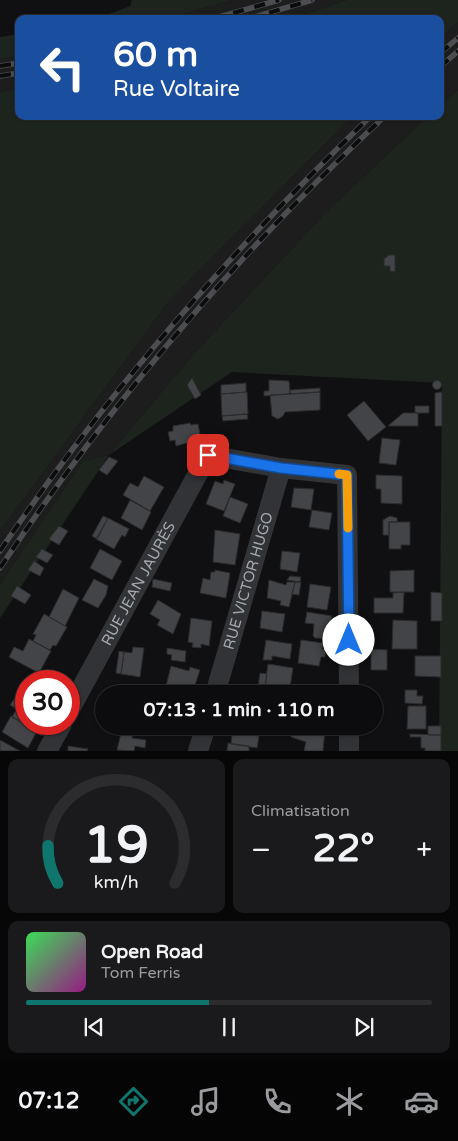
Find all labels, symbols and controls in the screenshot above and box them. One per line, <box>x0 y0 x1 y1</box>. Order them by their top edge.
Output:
text: 60 m <box>113 34 198 76</box>
icon: left <box>30 35 95 100</box>
text: Rue Voltaire <box>113 76 240 102</box>
pin <box>187 434 229 476</box>
icon: arrive <box>194 441 222 469</box>
street label: RUE VICTOR HUGO <box>219 510 277 652</box>
street label: RUE JEAN JAURÈS <box>97 519 179 649</box>
position arrow <box>322 613 374 665</box>
speed limit sign: 30 <box>15 670 80 735</box>
text: 07:13 · 1 min · 110 m <box>143 699 335 721</box>
text: Climatisation <box>251 801 350 821</box>
text: 19 <box>84 814 149 877</box>
text: 22° <box>313 826 375 872</box>
text: − <box>251 833 271 867</box>
text: + <box>416 833 432 867</box>
text: km/h <box>94 872 139 893</box>
text: Open Road <box>101 941 203 963</box>
text: Tom Ferris <box>101 963 180 983</box>
icon: previous <box>80 1013 108 1041</box>
icon: pause <box>215 1013 243 1041</box>
icon: next <box>350 1013 378 1041</box>
icon: directions <box>116 1084 151 1119</box>
icon: music <box>188 1084 223 1119</box>
icon: phone <box>260 1084 295 1119</box>
icon: climate <box>332 1084 367 1119</box>
icon: car <box>404 1084 439 1119</box>
text: 07:12 <box>19 1088 79 1114</box>

